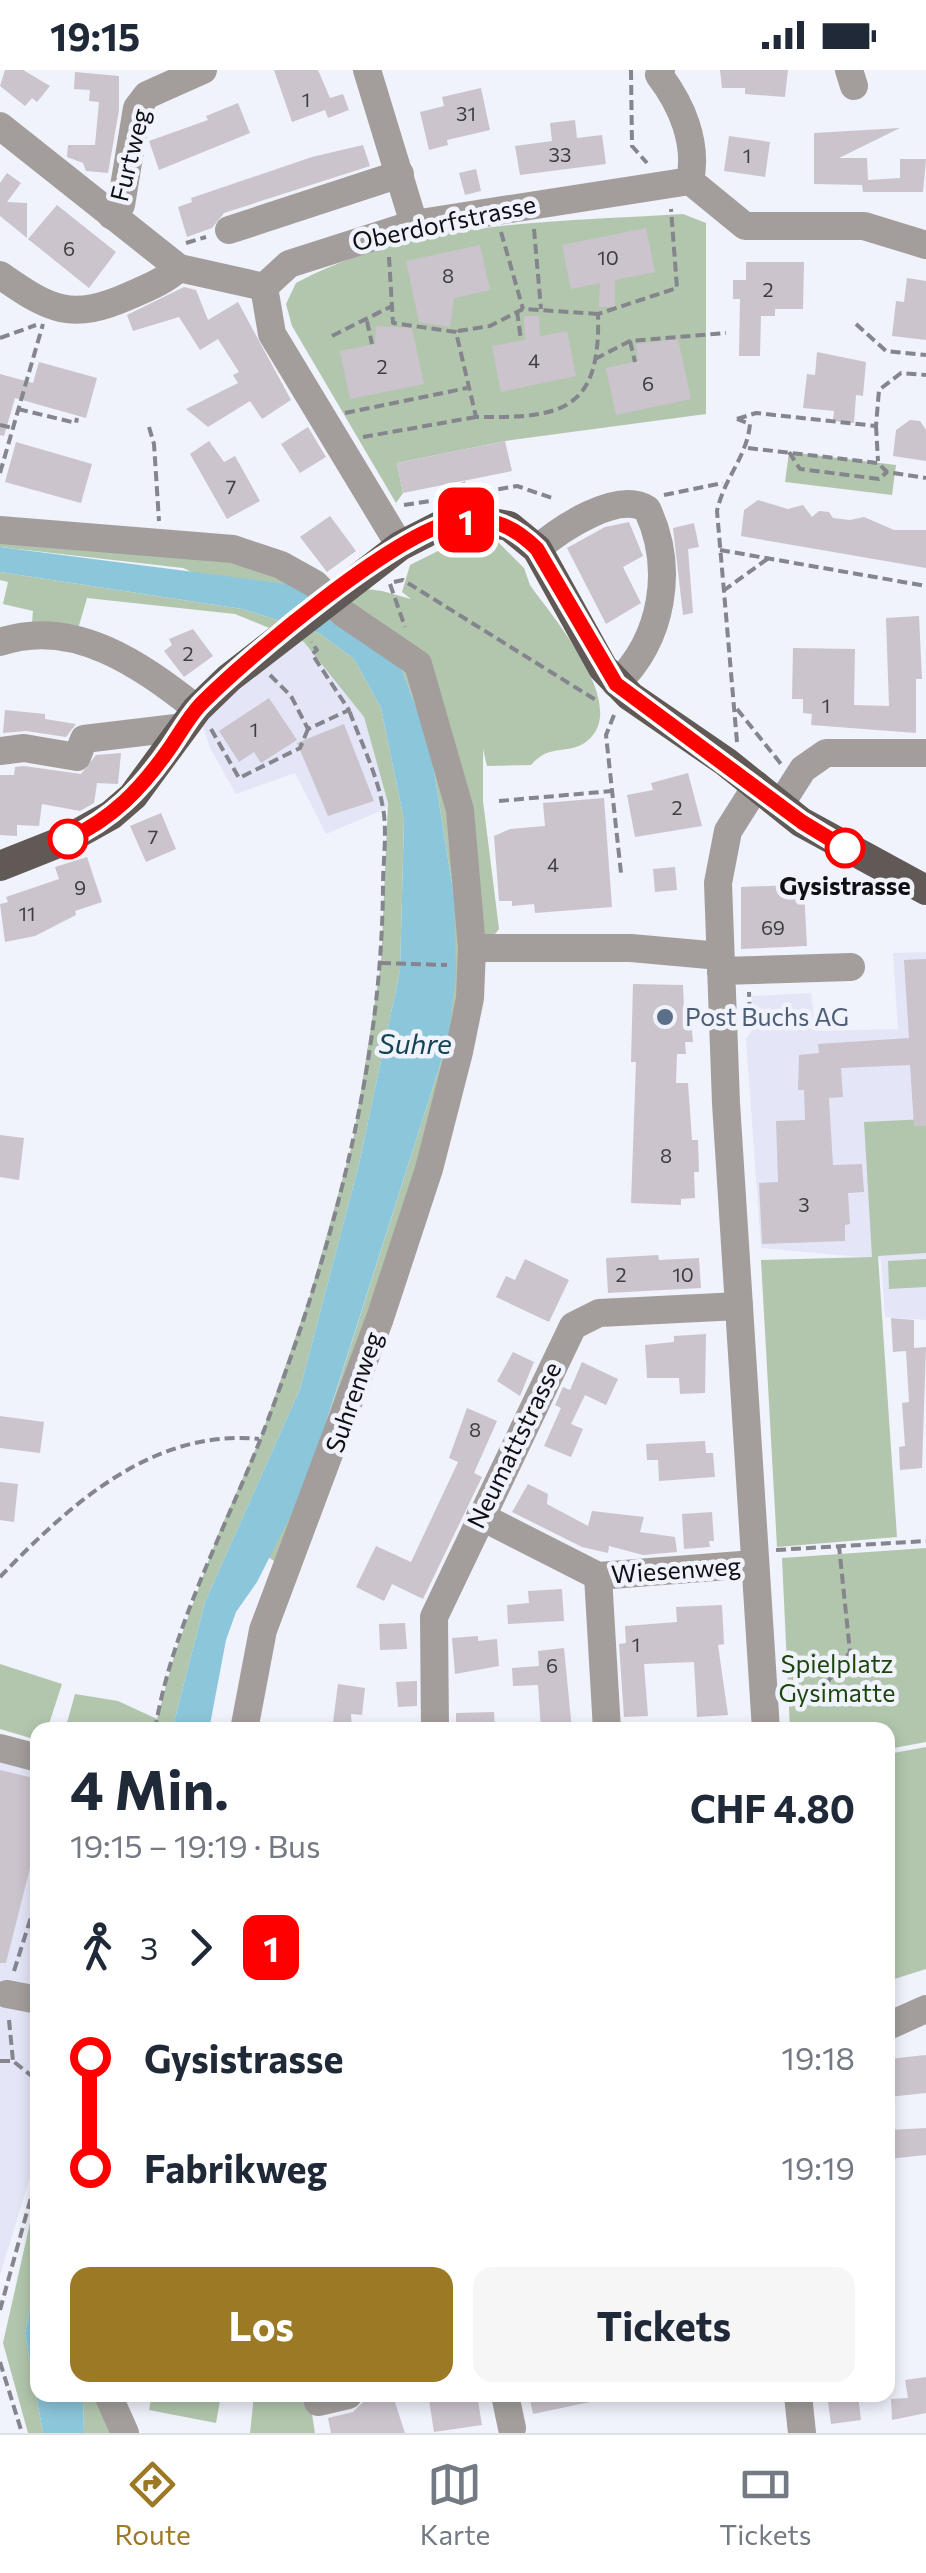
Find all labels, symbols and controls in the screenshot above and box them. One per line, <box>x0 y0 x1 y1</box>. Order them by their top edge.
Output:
text: 19:15 <box>50 12 140 59</box>
house number: 1 <box>302 87 310 111</box>
house number: 31 <box>456 101 476 125</box>
street label: Furtweg <box>103 105 155 204</box>
house number: 33 <box>549 142 571 166</box>
house number: 1 <box>743 143 751 167</box>
street label: Oberdorfstrasse <box>349 188 538 256</box>
house number: 6 <box>63 236 75 260</box>
house number: 10 <box>597 245 619 269</box>
house number: 8 <box>442 263 454 287</box>
house number: 2 <box>762 277 774 301</box>
house number: 4 <box>528 348 540 372</box>
house number: 2 <box>376 354 388 378</box>
house number: 6 <box>642 371 654 395</box>
house number: 7 <box>226 474 236 498</box>
line badge: 1 <box>434 488 498 552</box>
text: 1 <box>458 499 474 542</box>
house number: 2 <box>182 641 194 665</box>
house number: 1 <box>822 693 830 717</box>
house number: 1 <box>250 717 258 741</box>
house number: 2 <box>671 795 683 819</box>
unlabelled marker <box>49 820 87 858</box>
house number: 7 <box>148 824 158 848</box>
marker: Gysistrasse <box>826 829 864 867</box>
house number: 4 <box>547 852 559 876</box>
place label: Gysistrasse <box>779 870 911 900</box>
house number: 9 <box>74 875 86 899</box>
house number: 11 <box>18 901 36 925</box>
house number: 69 <box>761 915 785 939</box>
place label: Post Buchs AG <box>685 1001 849 1031</box>
marker: Post Buchs AG <box>654 1006 676 1028</box>
water label: Suhre <box>378 1026 452 1060</box>
house number: 8 <box>660 1143 672 1167</box>
house number: 3 <box>798 1192 810 1216</box>
house number: 2 <box>615 1262 627 1286</box>
house number: 10 <box>672 1262 694 1286</box>
street label: Suhrenweg <box>318 1327 388 1456</box>
street label: Neumattstrasse <box>460 1356 566 1533</box>
house number: 8 <box>469 1417 481 1441</box>
street label: Wiesenweg <box>610 1549 742 1589</box>
house number: 1 <box>632 1632 640 1656</box>
park label: Spielplatz Gysimatte <box>779 1648 895 1707</box>
house number: 6 <box>546 1653 558 1677</box>
text: 4 Min. <box>70 1754 229 1821</box>
text: CHF 4.80 <box>690 1784 855 1831</box>
text: 19:15 – 19:19 · Bus <box>70 1825 320 1865</box>
icon: walk <box>70 1920 125 1975</box>
icon: forward <box>173 1920 228 1975</box>
text: 1 <box>263 1926 279 1969</box>
text: 3 <box>140 1927 158 1967</box>
text: Gysistrasse <box>144 2034 344 2081</box>
text: 19:18 <box>781 2037 855 2077</box>
text: Fabrikweg <box>144 2144 327 2191</box>
text: 19:19 <box>781 2147 855 2187</box>
button: Los <box>70 2267 453 2382</box>
button: Tickets <box>473 2267 855 2382</box>
tab: Route <box>114 2457 191 2551</box>
tab: Karte <box>420 2457 490 2551</box>
tab: Tickets <box>719 2457 812 2551</box>

